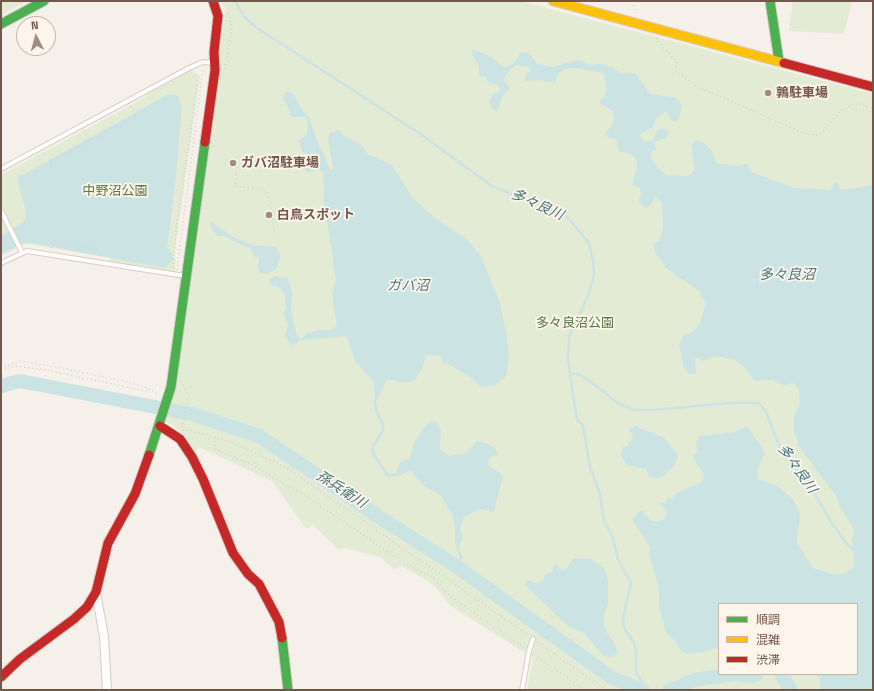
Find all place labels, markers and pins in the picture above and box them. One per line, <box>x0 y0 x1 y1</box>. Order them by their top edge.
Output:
place label: 鶉駐車場 <box>776 85 828 101</box>
marker: 鶉駐車場 <box>763 88 773 98</box>
place label: ガバ沼駐車場 <box>241 155 319 171</box>
marker: ガバ沼駐車場 <box>228 158 238 168</box>
place label: 白鳥スポット <box>277 207 355 223</box>
marker: 白鳥スポット <box>264 210 274 220</box>

